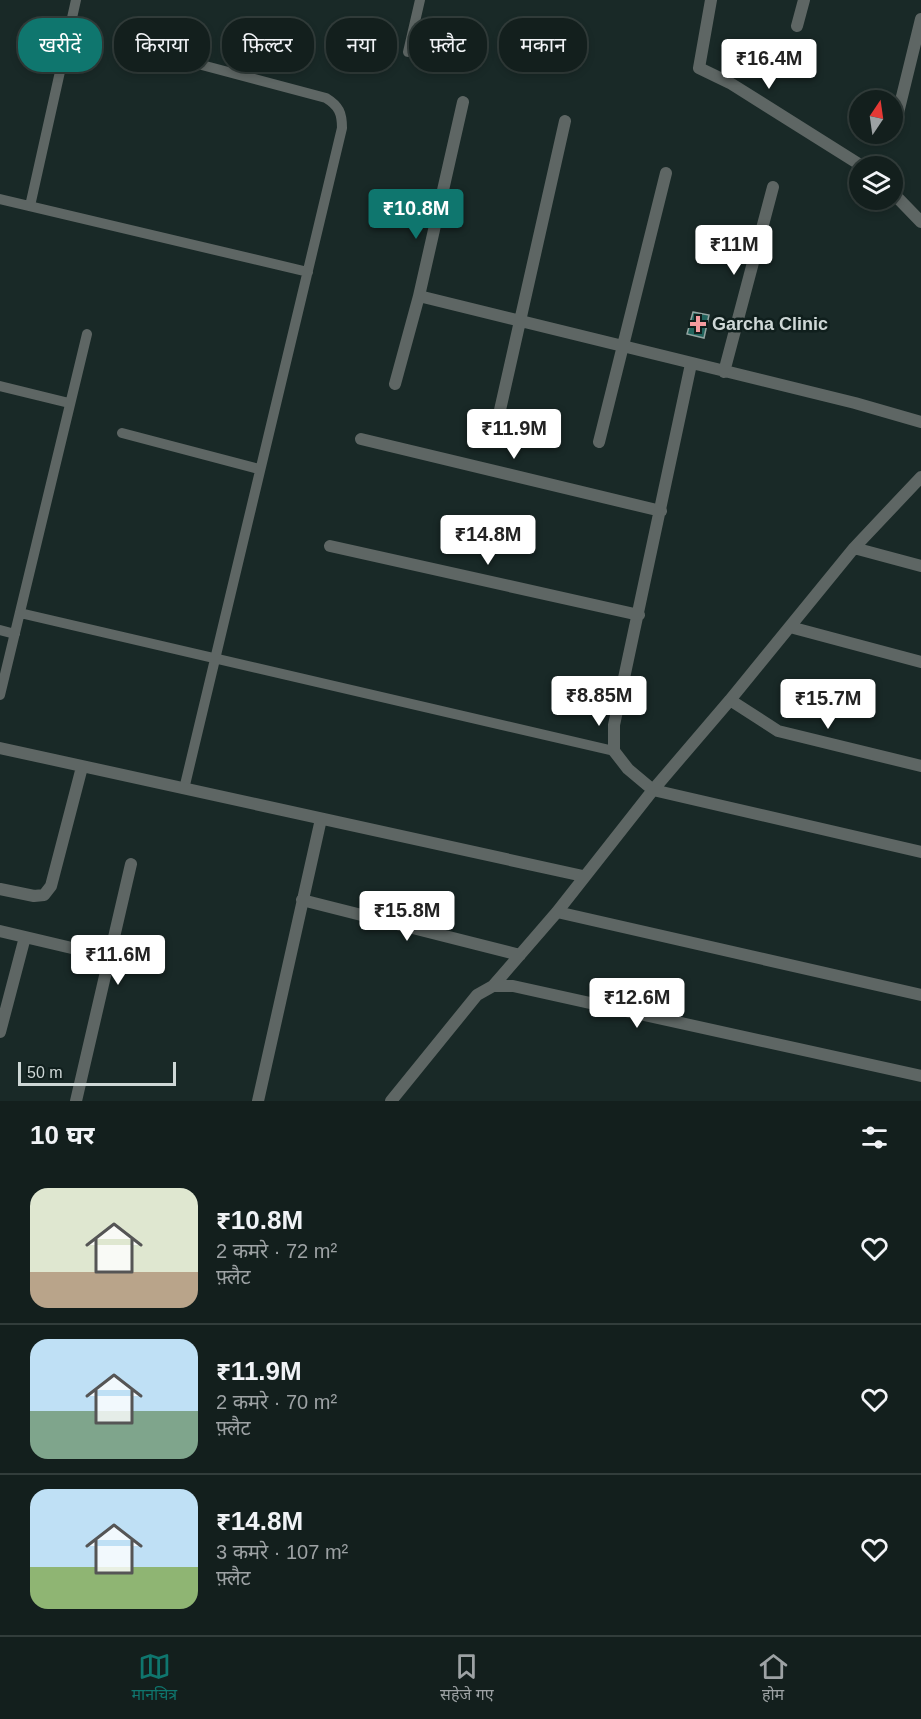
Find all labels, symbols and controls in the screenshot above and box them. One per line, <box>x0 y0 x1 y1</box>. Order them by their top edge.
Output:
chip: खरीदें <box>18 18 102 72</box>
chip: किराया <box>114 18 210 72</box>
chip: फ़िल्टर <box>222 18 314 72</box>
chip: नया <box>326 18 397 72</box>
chip: फ़्लैट <box>409 18 487 72</box>
chip: मकान <box>499 18 587 72</box>
pin: ₹16.4M <box>720 39 818 90</box>
text: ₹16.4M <box>735 47 803 69</box>
north arrow <box>849 90 903 144</box>
map controls <box>849 90 903 210</box>
button: layers <box>849 156 903 210</box>
pin: ₹10.8M <box>367 189 465 240</box>
text: ₹10.8M <box>382 197 450 219</box>
pin: ₹11M <box>698 225 770 276</box>
text: ₹11M <box>709 233 759 255</box>
place label: Garcha Clinic <box>712 314 828 334</box>
marker: Garcha Clinic <box>689 315 707 333</box>
pin: ₹11.9M <box>465 409 563 460</box>
text: ₹11.9M <box>481 417 547 439</box>
pin: ₹14.8M <box>439 515 537 566</box>
text: ₹14.8M <box>454 523 522 545</box>
pin: ₹8.85M <box>550 676 648 727</box>
pin: ₹15.7M <box>779 679 877 730</box>
text: ₹8.85M <box>565 684 633 706</box>
text: ₹15.7M <box>794 687 862 709</box>
pin: ₹15.8M <box>358 891 456 942</box>
text: ₹15.8M <box>373 899 441 921</box>
pin: ₹11.6M <box>69 935 167 986</box>
text: ₹11.6M <box>85 943 151 965</box>
pin: ₹12.6M <box>588 978 686 1029</box>
text: ₹12.6M <box>603 986 671 1008</box>
scale bar <box>18 1059 176 1086</box>
text: 50 m <box>27 1064 63 1081</box>
text: 10 घर <box>30 1120 94 1150</box>
icon: filters <box>858 1121 891 1154</box>
text: ₹10.8M <box>216 1205 303 1235</box>
icon: home <box>78 1212 150 1284</box>
icon: heart <box>858 1232 891 1265</box>
text: 2 कमरे · 72 m² <box>216 1240 337 1262</box>
text: फ़्लैट <box>216 1266 251 1288</box>
text: ₹11.9M <box>216 1356 302 1386</box>
icon: home <box>78 1363 150 1435</box>
icon: heart <box>858 1383 891 1416</box>
text: 2 कमरे · 70 m² <box>216 1391 337 1413</box>
text: फ़्लैट <box>216 1417 251 1439</box>
text: ₹14.8M <box>216 1506 303 1536</box>
icon: home <box>78 1513 150 1585</box>
icon: heart <box>858 1533 891 1566</box>
text: 3 कमरे · 107 m² <box>216 1541 348 1563</box>
text: फ़्लैट <box>216 1567 251 1589</box>
tab: मानचित्र <box>131 1650 177 1707</box>
tab: सहेजे गए <box>440 1650 494 1707</box>
tab: होम <box>757 1650 790 1707</box>

